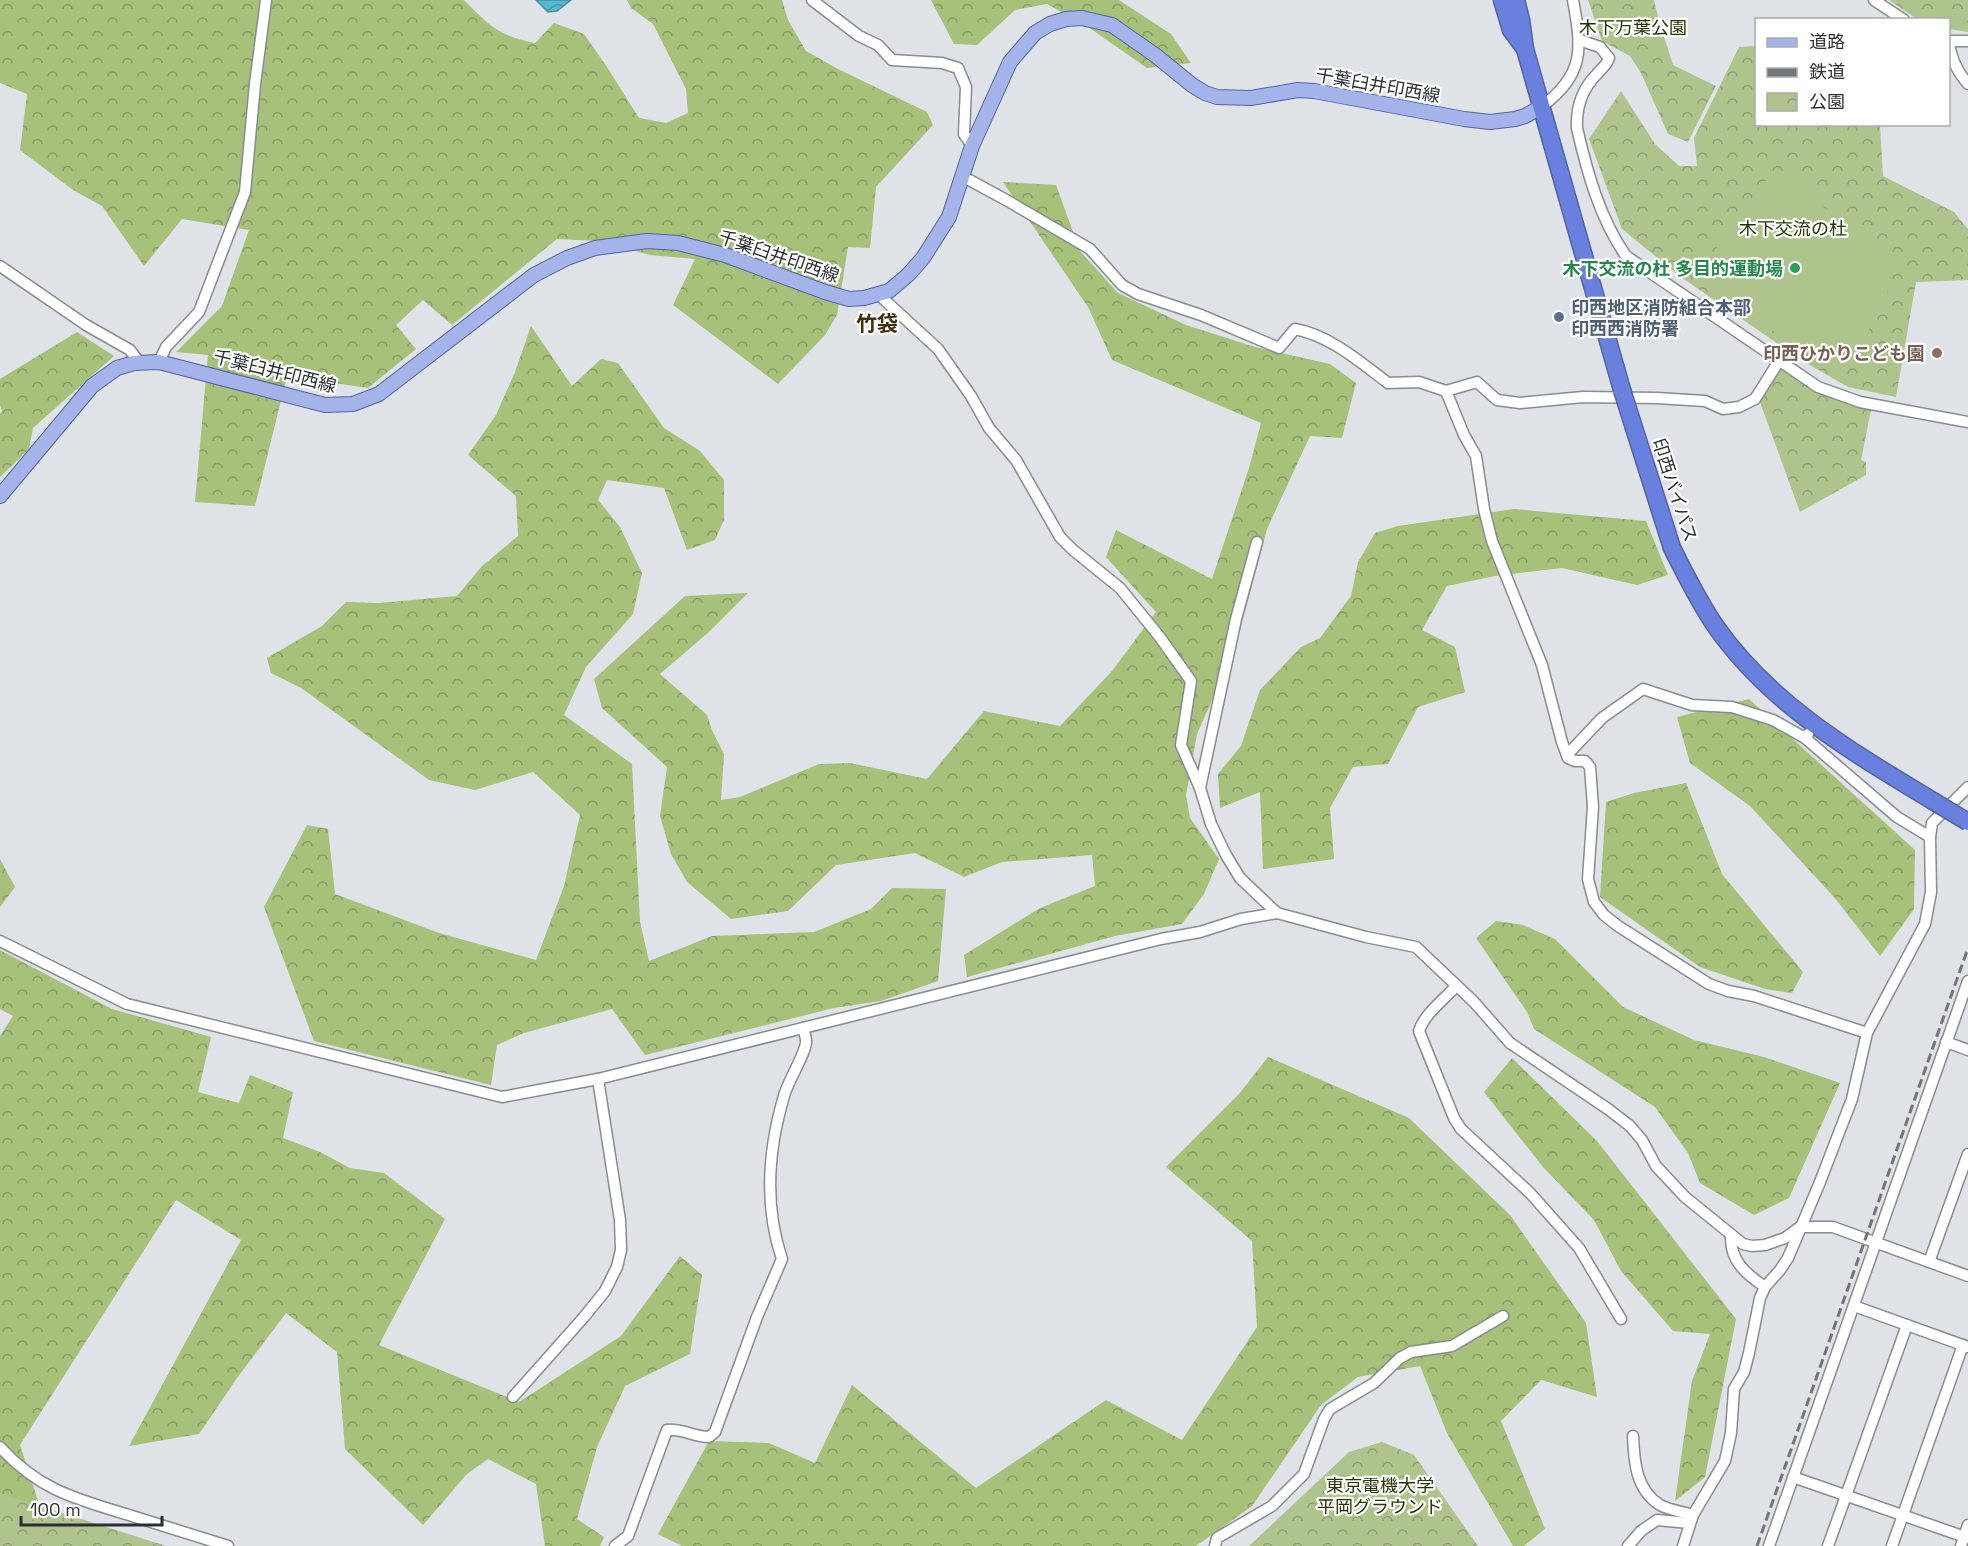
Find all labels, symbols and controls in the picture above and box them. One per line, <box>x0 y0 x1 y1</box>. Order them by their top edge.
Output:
park label: 木下万葉公園 <box>1579 16 1687 39</box>
legend <box>1755 18 1950 126</box>
text: 道路 <box>1809 30 1845 53</box>
text: 鉄道 <box>1809 60 1845 83</box>
street label: 千葉臼井印西線 <box>1314 63 1442 107</box>
text: 公園 <box>1809 90 1845 113</box>
park label: 木下交流の杜 <box>1739 217 1847 240</box>
street label: 千葉臼井印西線 <box>716 225 842 287</box>
place label: 木下交流の杜 多目的運動場 <box>1562 257 1783 280</box>
marker: 木下交流の杜 多目的運動場 <box>1788 261 1802 275</box>
place label: 印西地区消防組合本部 印西西消防署 <box>1571 296 1751 340</box>
district label: 竹袋 <box>856 310 898 337</box>
marker: 印西地区消防組合本部 印西西消防署 <box>1552 310 1566 324</box>
place label: 印西ひかりこども園 <box>1763 342 1925 365</box>
street label: 千葉臼井印西線 <box>211 345 339 397</box>
marker: 印西ひかりこども園 <box>1930 346 1944 360</box>
street label: 印西バイパス <box>1647 435 1703 545</box>
park label: 東京電機大学 平岡グラウンド <box>1317 1474 1443 1518</box>
scale bar <box>21 1489 162 1527</box>
text: 100 m <box>30 1498 81 1521</box>

